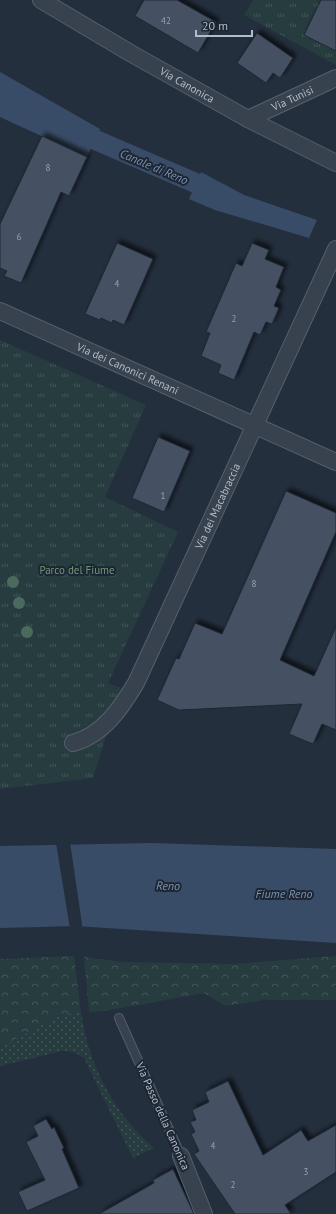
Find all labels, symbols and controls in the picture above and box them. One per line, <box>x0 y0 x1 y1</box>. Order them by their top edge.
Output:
scale bar <box>196 12 252 38</box>
house number: 42 <box>161 15 171 26</box>
text: 20 m <box>202 18 228 33</box>
street label: Via Canonica <box>156 63 217 106</box>
street label: Via Tunisi <box>268 82 316 115</box>
water label: Canale di Reno <box>118 145 191 188</box>
house number: 8 <box>46 162 51 173</box>
house number: 6 <box>17 231 22 242</box>
house number: 4 <box>115 278 120 289</box>
house number: 2 <box>232 313 237 324</box>
street label: Via dei Canonici Renani <box>74 339 181 397</box>
street label: Via dei Macabraccia <box>191 461 243 552</box>
house number: 1 <box>161 490 166 501</box>
park label: Parco del Fiume <box>39 563 115 577</box>
house number: 8 <box>252 578 257 589</box>
water label: Reno <box>156 878 180 893</box>
water label: Fiume Reno <box>255 886 313 901</box>
street label: Via Passo della Canonica <box>133 1059 193 1172</box>
house number: 4 <box>211 1140 216 1151</box>
house number: 3 <box>304 1166 309 1177</box>
house number: 2 <box>231 1179 236 1190</box>

